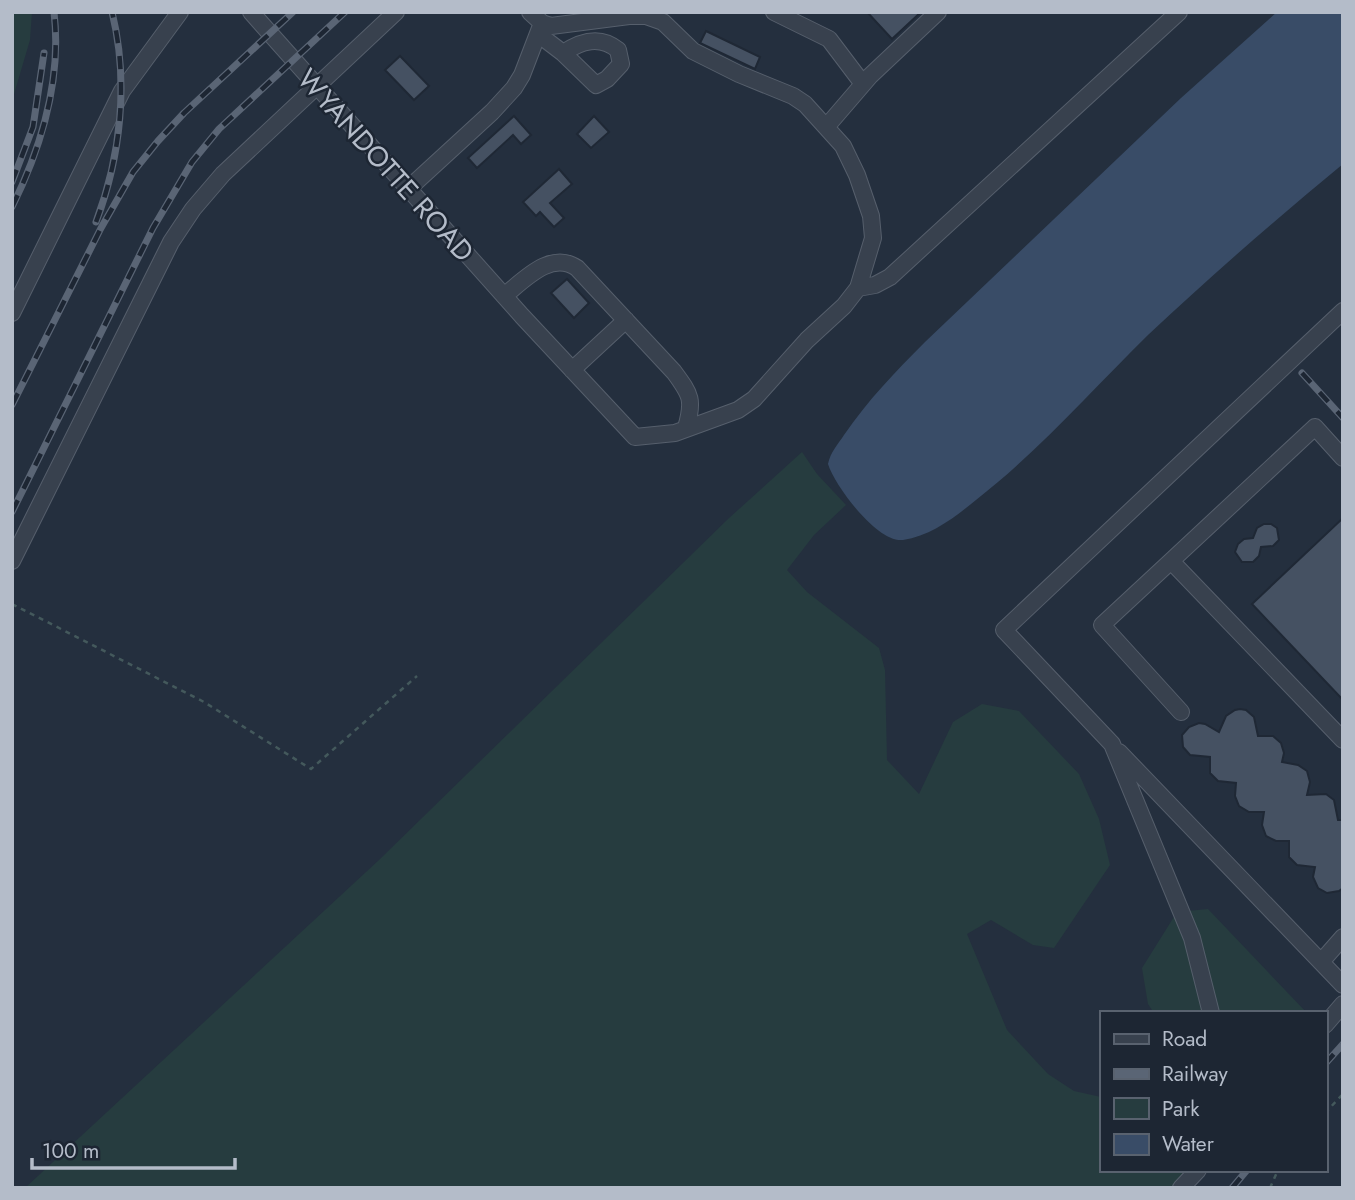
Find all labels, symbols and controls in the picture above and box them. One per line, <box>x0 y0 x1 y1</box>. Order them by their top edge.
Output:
street label: WYANDOTTE ROAD <box>288 60 484 271</box>
legend <box>1100 1011 1327 1172</box>
text: Road <box>1162 1024 1207 1054</box>
text: Railway <box>1162 1059 1228 1089</box>
text: Park <box>1162 1094 1200 1124</box>
scale bar <box>32 1126 234 1170</box>
text: Water <box>1162 1129 1215 1159</box>
text: 100 m <box>42 1136 99 1166</box>

